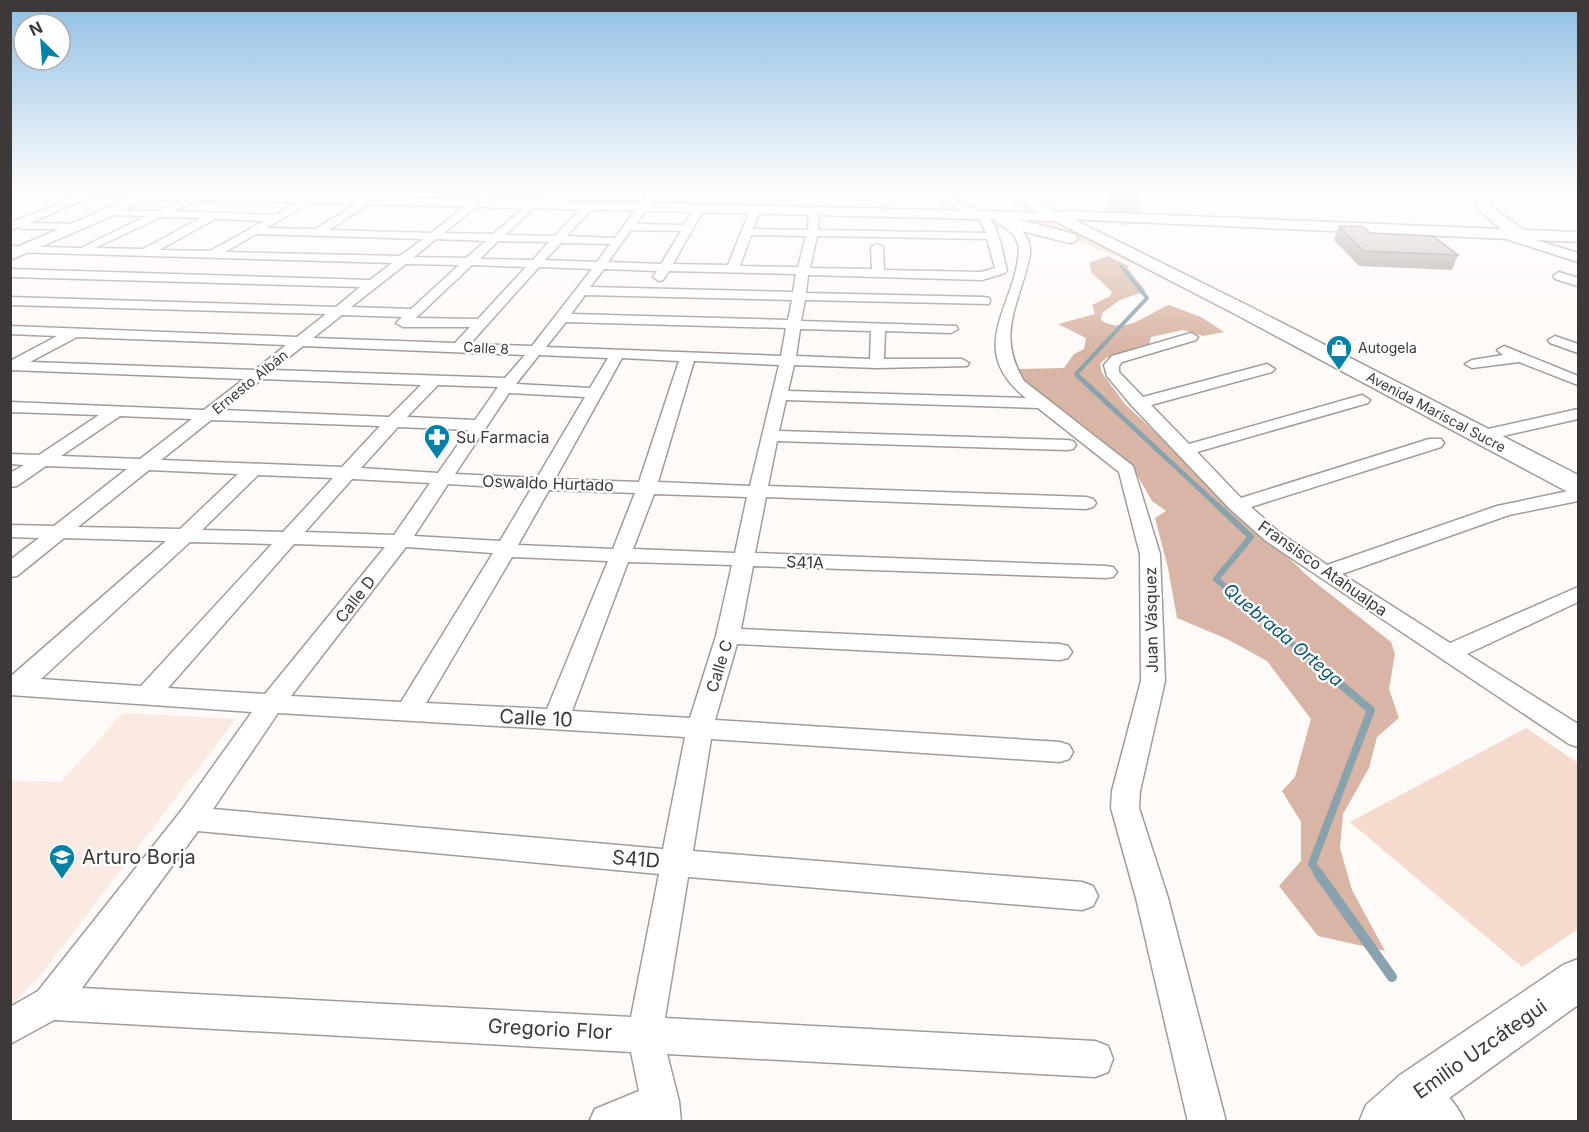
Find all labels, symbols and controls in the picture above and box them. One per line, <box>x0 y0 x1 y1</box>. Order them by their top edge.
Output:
north arrow <box>12 12 72 72</box>
text: N <box>26 17 45 40</box>
shop icon: Autogela <box>1324 333 1354 371</box>
street label: Calle 8 <box>463 338 509 357</box>
place label: Autogela <box>1358 339 1417 356</box>
street label: Ernesto Albán <box>208 346 291 417</box>
street label: Avenida Mariscal Sucre <box>1364 368 1509 455</box>
pharmacy icon: Su Farmacia <box>422 422 452 460</box>
place label: Su Farmacia <box>456 427 550 447</box>
street label: Oswaldo Hurtado <box>482 471 614 495</box>
street label: Fransisco Atahualpa <box>1255 516 1391 620</box>
street label: S41A <box>786 551 824 573</box>
street label: Juan Vásquez <box>1140 567 1162 673</box>
street label: Calle D <box>331 572 379 626</box>
water label: Quebrada Ortega <box>1219 579 1347 691</box>
street label: Calle C <box>702 637 736 695</box>
street label: Calle 10 <box>499 704 573 732</box>
school or university icon: Arturo Borja <box>47 842 77 880</box>
place label: Arturo Borja <box>82 845 196 869</box>
street label: S41D <box>611 845 661 873</box>
street label: Emilio Uzcátegui <box>1409 994 1551 1104</box>
street label: Gregorio Flor <box>487 1014 613 1044</box>

